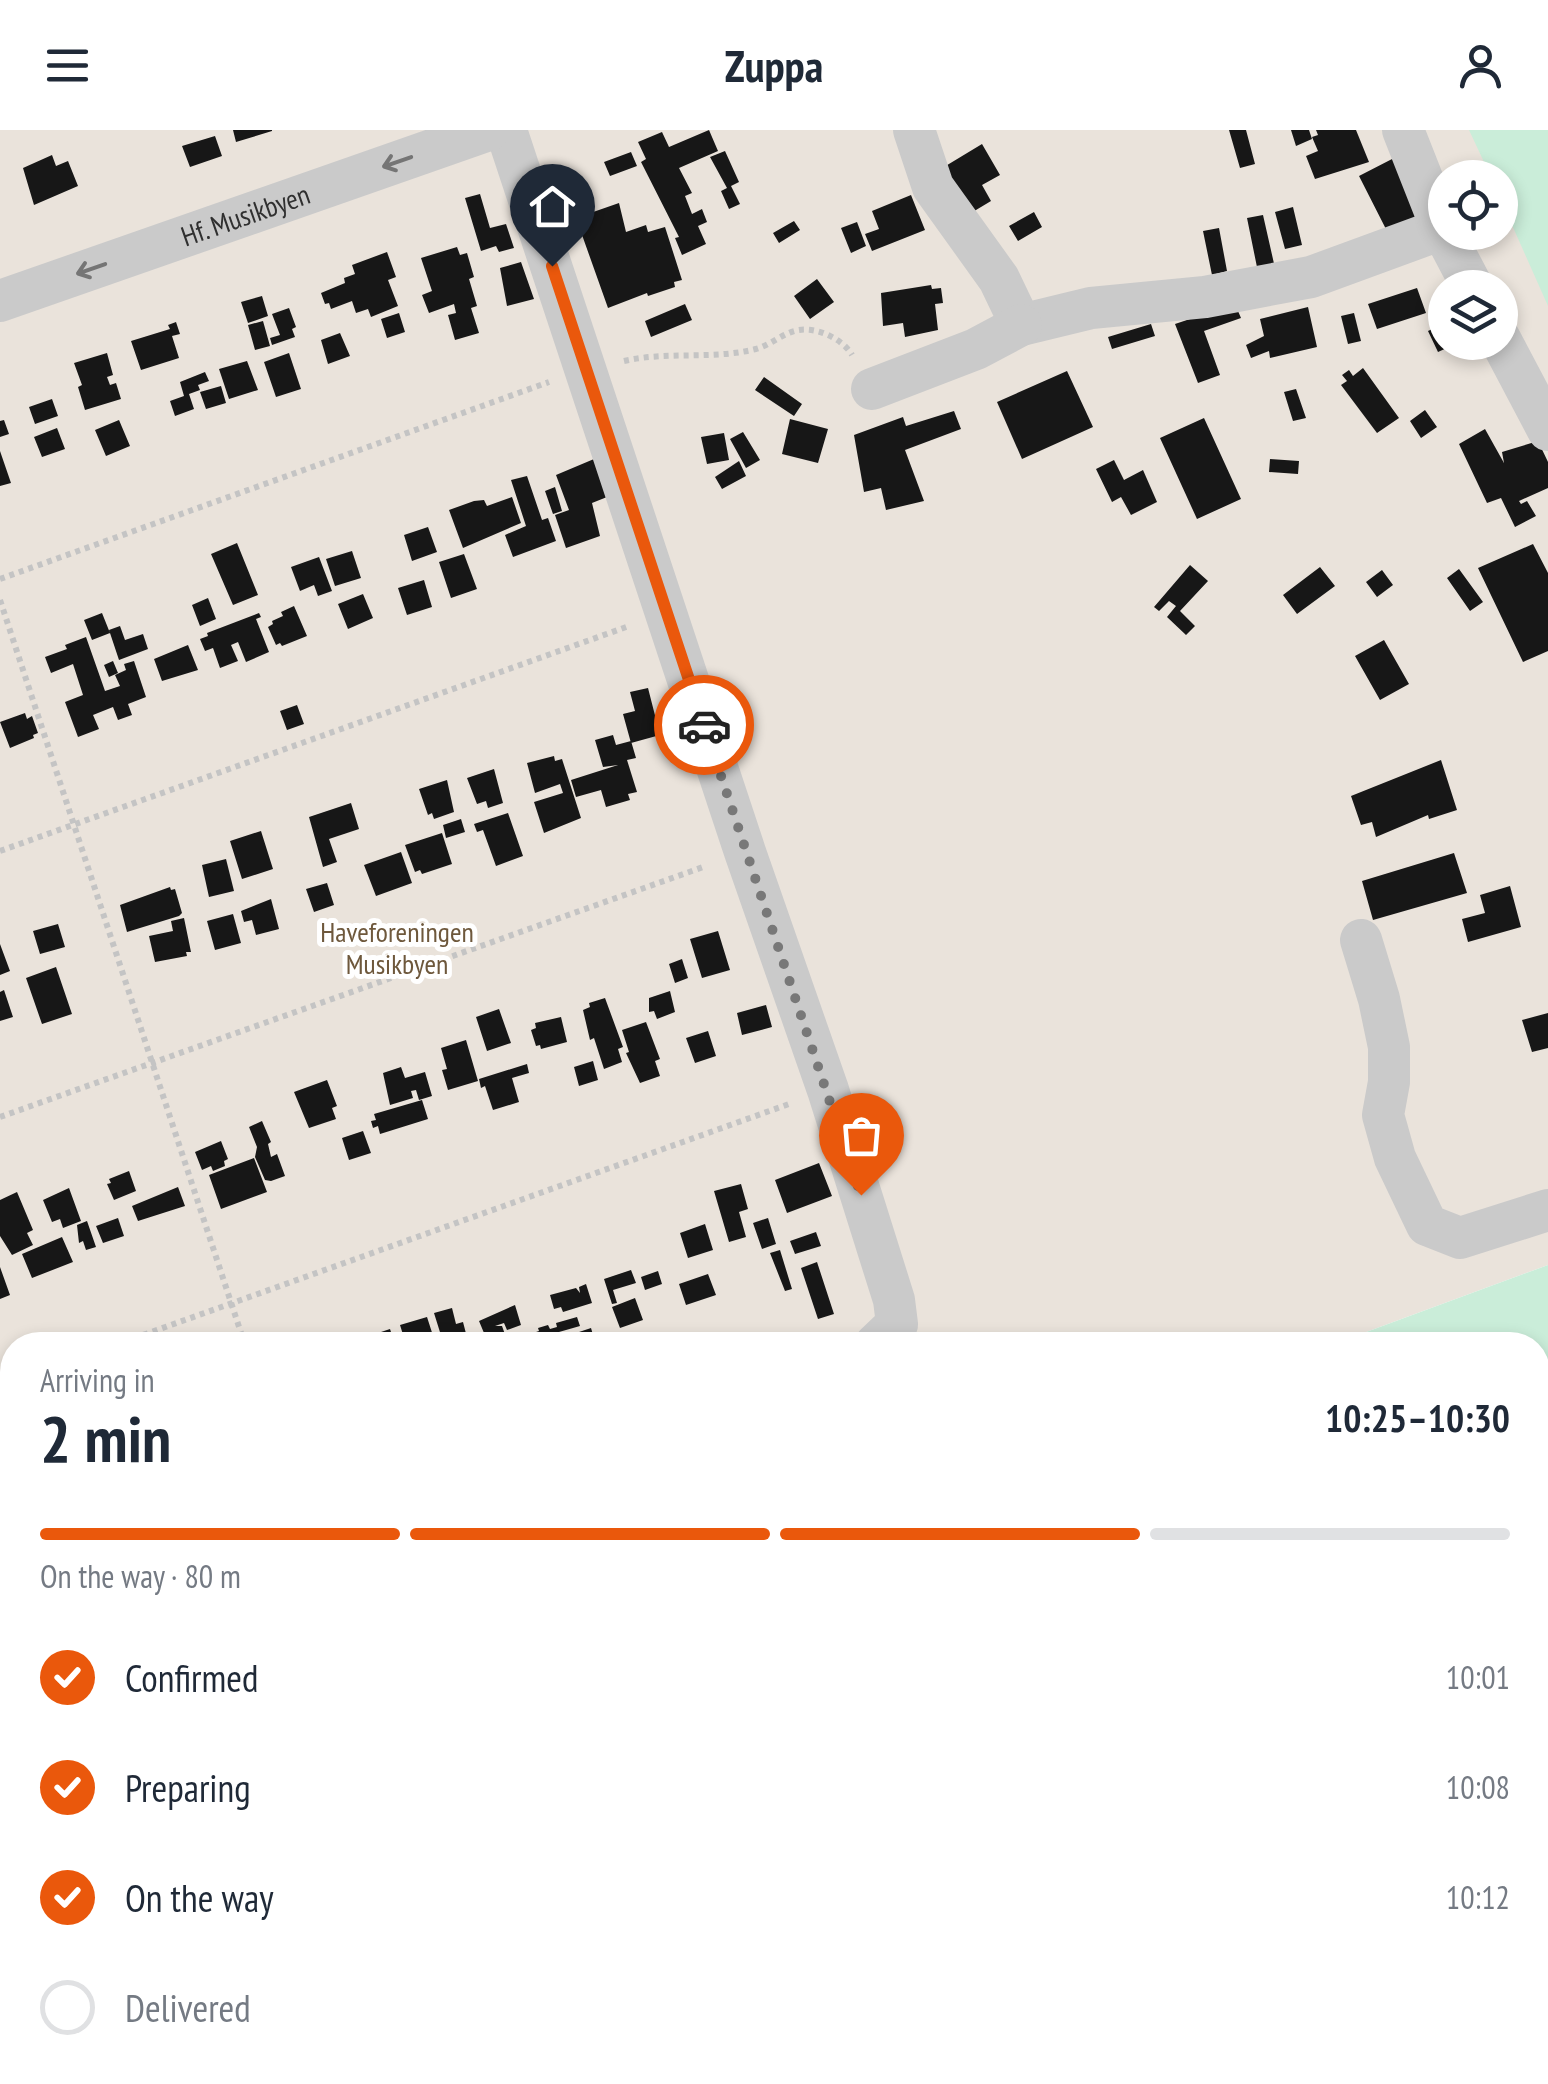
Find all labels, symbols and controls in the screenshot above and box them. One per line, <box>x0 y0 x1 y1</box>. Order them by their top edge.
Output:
text: Zuppa <box>725 36 823 94</box>
icon: menu <box>40 38 95 93</box>
icon: person <box>1453 38 1508 93</box>
one-way arrow <box>383 154 414 172</box>
map controls <box>1428 160 1518 360</box>
button: locate <box>1428 160 1518 250</box>
pin <box>510 164 595 267</box>
street label: Hf. Musikbyen <box>176 175 315 254</box>
icon: home <box>525 179 580 234</box>
one-way arrow <box>76 261 107 279</box>
button: layers <box>1428 270 1518 360</box>
courier <box>654 675 754 775</box>
icon: car <box>677 698 732 753</box>
park label: Haveforeningen Musikbyen <box>320 913 474 982</box>
pin <box>819 1093 904 1196</box>
icon: bag <box>834 1108 889 1163</box>
text: Arriving in <box>40 1359 155 1401</box>
text: 10:25–10:30 <box>1325 1393 1510 1442</box>
text: 2 min <box>40 1396 171 1480</box>
text: On the way · 80 m <box>40 1555 241 1597</box>
icon: check <box>40 1650 95 1705</box>
text: Confirmed <box>125 1653 258 1702</box>
text: 10:01 <box>1446 1656 1510 1698</box>
icon: check <box>40 1760 95 1815</box>
text: Preparing <box>125 1763 251 1812</box>
text: 10:08 <box>1446 1766 1510 1808</box>
icon: check <box>40 1870 95 1925</box>
text: On the way <box>125 1873 273 1922</box>
text: 10:12 <box>1446 1876 1510 1918</box>
text: Delivered <box>125 1983 251 2032</box>

